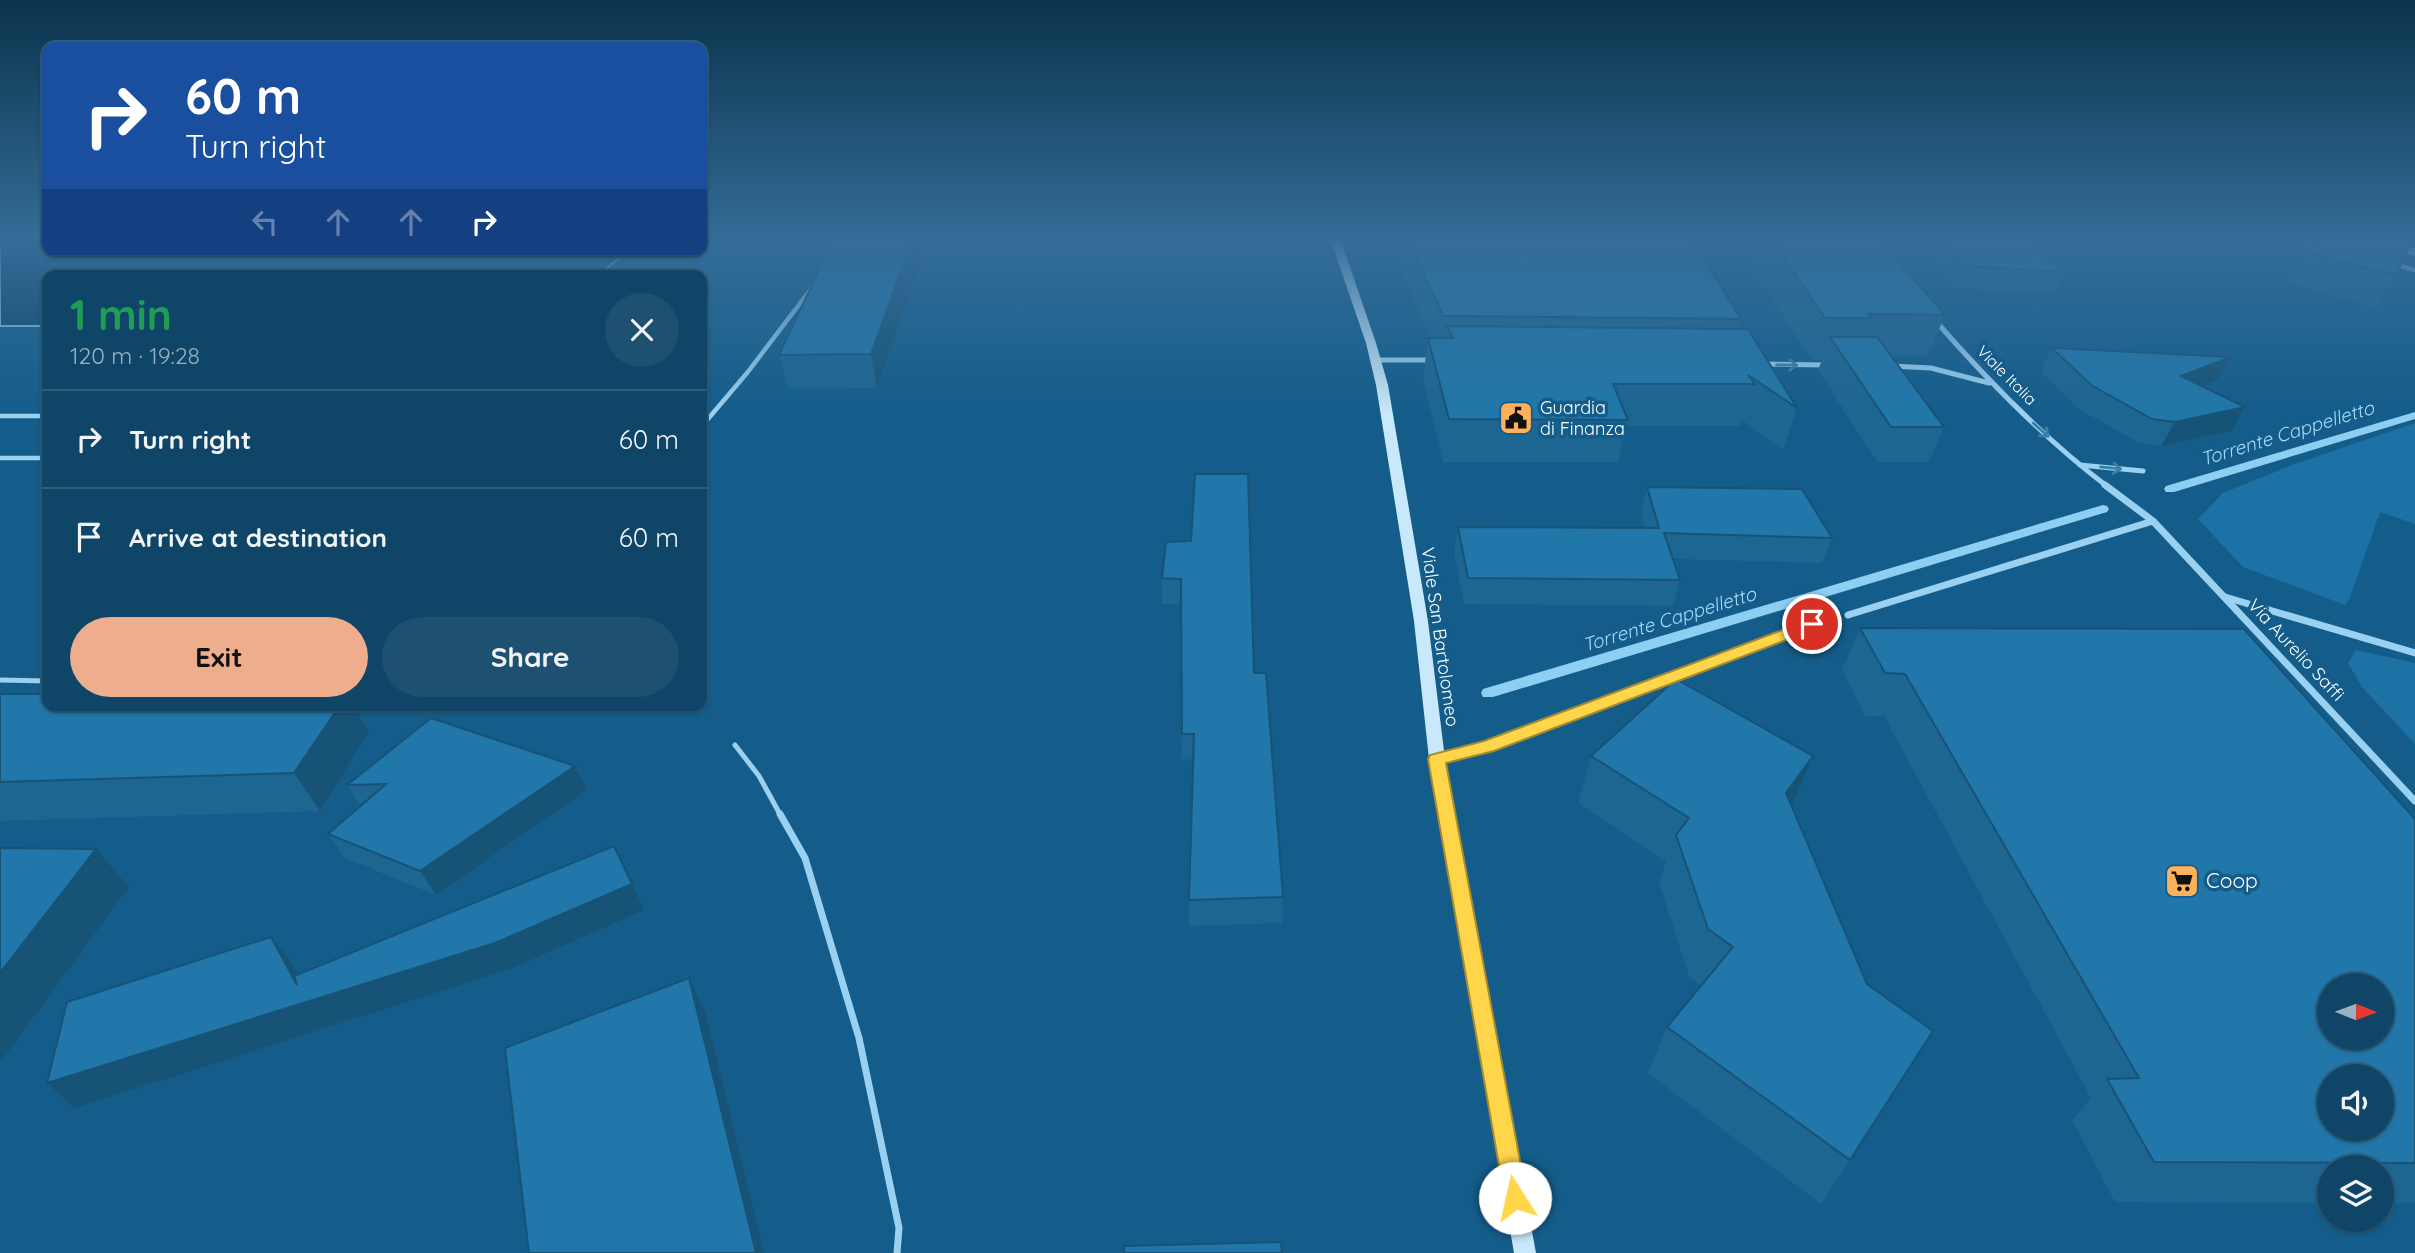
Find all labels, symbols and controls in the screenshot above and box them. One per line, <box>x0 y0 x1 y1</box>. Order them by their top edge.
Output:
text: 60 m <box>185 65 301 126</box>
icon: right <box>70 70 161 161</box>
text: Turn right <box>185 126 326 166</box>
icon: left <box>246 203 284 241</box>
icon: ahead <box>319 203 357 241</box>
icon: ahead <box>392 203 430 241</box>
icon: right <box>465 203 503 241</box>
text: 1 min <box>70 288 172 341</box>
button: close <box>605 293 679 367</box>
text: 120 m · 19:28 <box>70 341 200 370</box>
street label: Viale Italia <box>1973 341 2041 409</box>
one-way arrow <box>1775 358 1798 372</box>
water label: Torrente Cappelletto <box>2197 395 2378 471</box>
place label: Guardia di Finanza <box>1540 396 1625 440</box>
public building icon: Guardia di Finanza <box>1497 399 1535 437</box>
icon: right <box>70 420 108 458</box>
one-way arrow <box>2032 422 2050 438</box>
text: Turn right <box>129 423 251 456</box>
text: 60 m <box>619 423 679 456</box>
one-way arrow <box>2099 462 2122 475</box>
icon: arrive <box>70 518 108 556</box>
text: Arrive at destination <box>129 521 387 554</box>
text: 60 m <box>619 521 679 554</box>
street label: Viale San Bartolomeo <box>1417 546 1464 728</box>
water label: Torrente Cappelletto <box>1579 581 1760 657</box>
pin <box>1782 594 1842 654</box>
street label: Via Aurelio Saffi <box>2243 594 2350 706</box>
icon: arrive <box>1793 605 1831 643</box>
button: Exit <box>70 617 368 697</box>
button: Share <box>382 617 679 697</box>
supermarket icon: Coop <box>2163 862 2201 900</box>
place label: Coop <box>2206 867 2258 893</box>
north arrow <box>2317 973 2394 1050</box>
map controls <box>2317 973 2394 1232</box>
button: sound <box>2317 1064 2394 1141</box>
button: layers <box>2317 1155 2394 1232</box>
position arrow <box>1478 1161 1552 1235</box>

